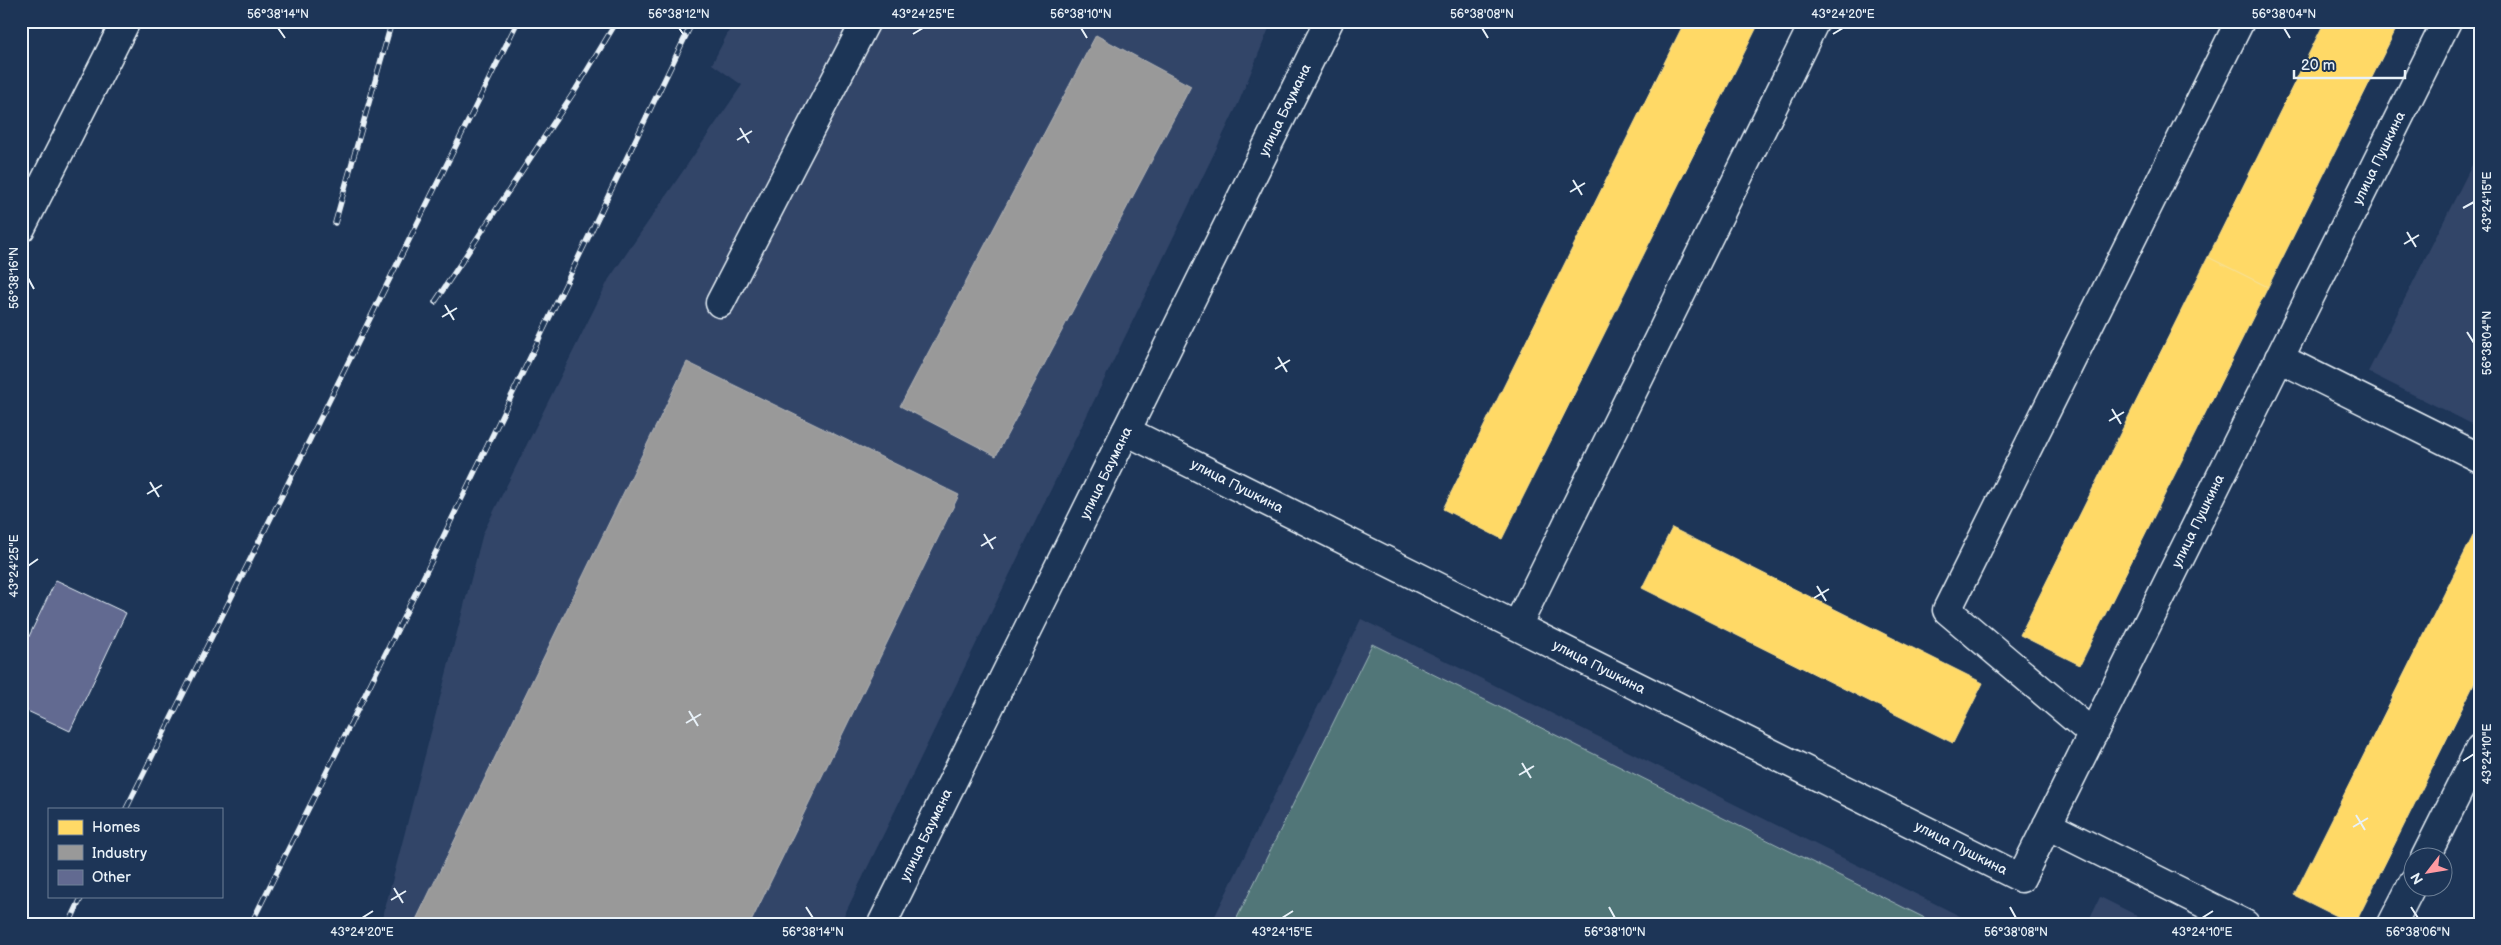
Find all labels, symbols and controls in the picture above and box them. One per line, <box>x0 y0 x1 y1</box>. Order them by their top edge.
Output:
text: 56°38'14"N <box>247 7 309 22</box>
text: 56°38'12"N <box>648 7 710 22</box>
text: 43°24'25"E <box>891 7 955 22</box>
text: 56°38'10"N <box>1050 7 1112 22</box>
text: 56°38'08"N <box>1450 7 1514 22</box>
text: 43°24'20"E <box>1811 7 1875 22</box>
text: 56°38'04"N <box>2252 7 2316 22</box>
scale bar <box>2294 48 2405 80</box>
text: 20 m <box>2301 56 2335 75</box>
street label: улица Баумана <box>1255 60 1315 159</box>
street label: улица Пушкина <box>2349 108 2409 207</box>
text: 43°24'15"E <box>2480 172 2495 232</box>
text: 56°38'16"N <box>7 247 22 309</box>
text: 56°38'04"N <box>2480 311 2495 375</box>
street label: улица Баумана <box>1076 423 1136 522</box>
street label: улица Пушкина <box>1188 455 1287 517</box>
street label: улица Пушкина <box>2168 471 2228 570</box>
text: 43°24'25"E <box>7 534 22 598</box>
street label: улица Пушкина <box>1550 636 1649 698</box>
text: 43°24'10"E <box>2480 723 2495 785</box>
street label: улица Баумана <box>896 785 956 884</box>
legend <box>48 808 222 898</box>
street label: улица Пушкина <box>1912 817 2011 879</box>
text: Homes <box>92 818 141 837</box>
text: Industry <box>92 844 147 863</box>
north arrow <box>2404 848 2454 898</box>
text: Other <box>92 868 131 887</box>
text: N <box>2407 870 2427 887</box>
text: 43°24'20"E <box>330 925 394 940</box>
text: 56°38'14"N <box>782 925 844 940</box>
text: 43°24'15"E <box>1252 925 1312 940</box>
text: 56°38'10"N <box>1584 925 1646 940</box>
text: 56°38'08"N <box>1984 925 2048 940</box>
text: 43°24'10"E <box>2172 925 2233 940</box>
text: 56°38'06"N <box>2386 925 2450 940</box>

